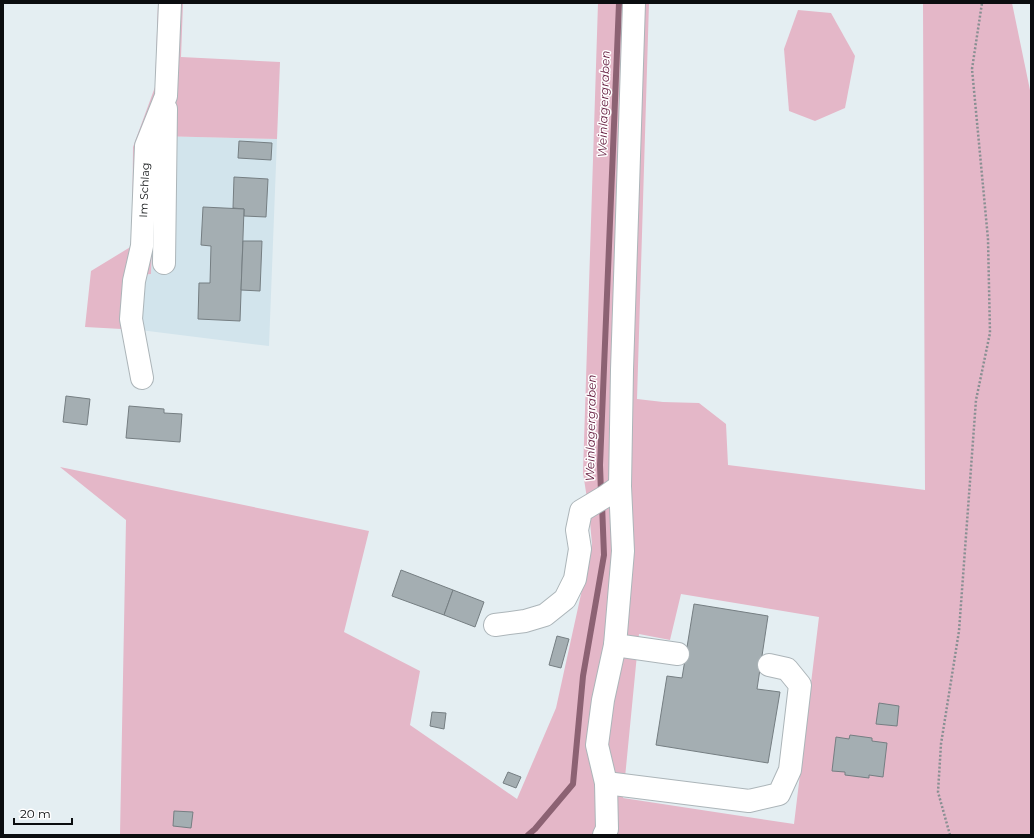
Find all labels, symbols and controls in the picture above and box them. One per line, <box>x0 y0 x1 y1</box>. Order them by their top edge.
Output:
water label: Weinlagergraben <box>594 50 613 158</box>
street label: Im Schlag <box>136 162 152 218</box>
water label: Weinlagergraben <box>582 374 599 482</box>
scale bar <box>14 800 72 826</box>
text: 20 m <box>20 806 51 821</box>

